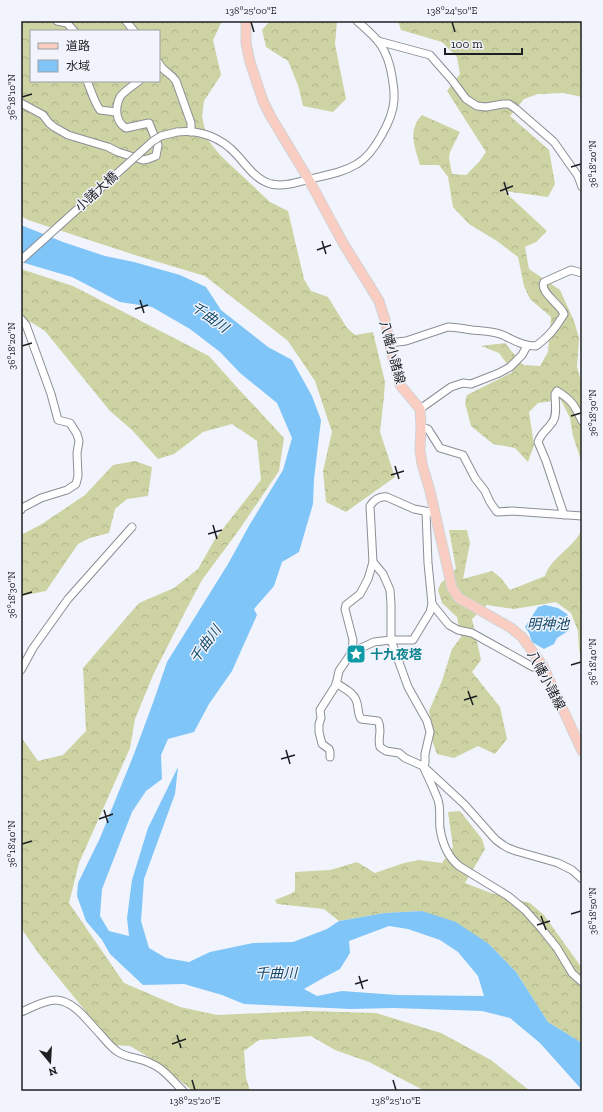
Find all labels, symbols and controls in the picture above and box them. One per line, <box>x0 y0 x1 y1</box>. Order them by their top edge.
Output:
text: 138°25'00"E <box>225 5 277 17</box>
text: 138°24'50"E <box>427 5 477 17</box>
legend <box>30 30 160 82</box>
scale bar <box>445 30 522 56</box>
text: 100 m <box>451 37 483 51</box>
text: 道路 <box>66 39 90 53</box>
text: 水域 <box>66 59 90 73</box>
text: 36°18'10"N <box>6 73 18 120</box>
text: 36°18'20"N <box>587 140 599 188</box>
street label: 小諸大橋 <box>72 168 121 214</box>
water label: 千曲川 <box>188 298 233 338</box>
street label: 八幡小諸線 <box>377 319 408 385</box>
text: 36°18'20"N <box>6 322 18 370</box>
text: 36°18'30"N <box>587 389 599 437</box>
text: 36°18'30"N <box>6 571 18 619</box>
water label: 明神池 <box>527 616 571 633</box>
water label: 千曲川 <box>186 621 226 666</box>
text: 36°18'40"N <box>587 638 599 686</box>
place icon: 十九夜塔 <box>345 643 367 665</box>
place label: 十九夜塔 <box>370 647 422 662</box>
street label: 八幡小諸線 <box>525 648 568 712</box>
text: 36°18'40"N <box>6 820 18 868</box>
text: 36°18'50"N <box>587 887 599 935</box>
water label: 千曲川 <box>255 965 299 982</box>
north arrow <box>30 1042 70 1082</box>
text: N <box>46 1064 59 1079</box>
text: 138°25'20"E <box>170 1095 220 1107</box>
text: 138°25'10"E <box>371 1095 421 1107</box>

